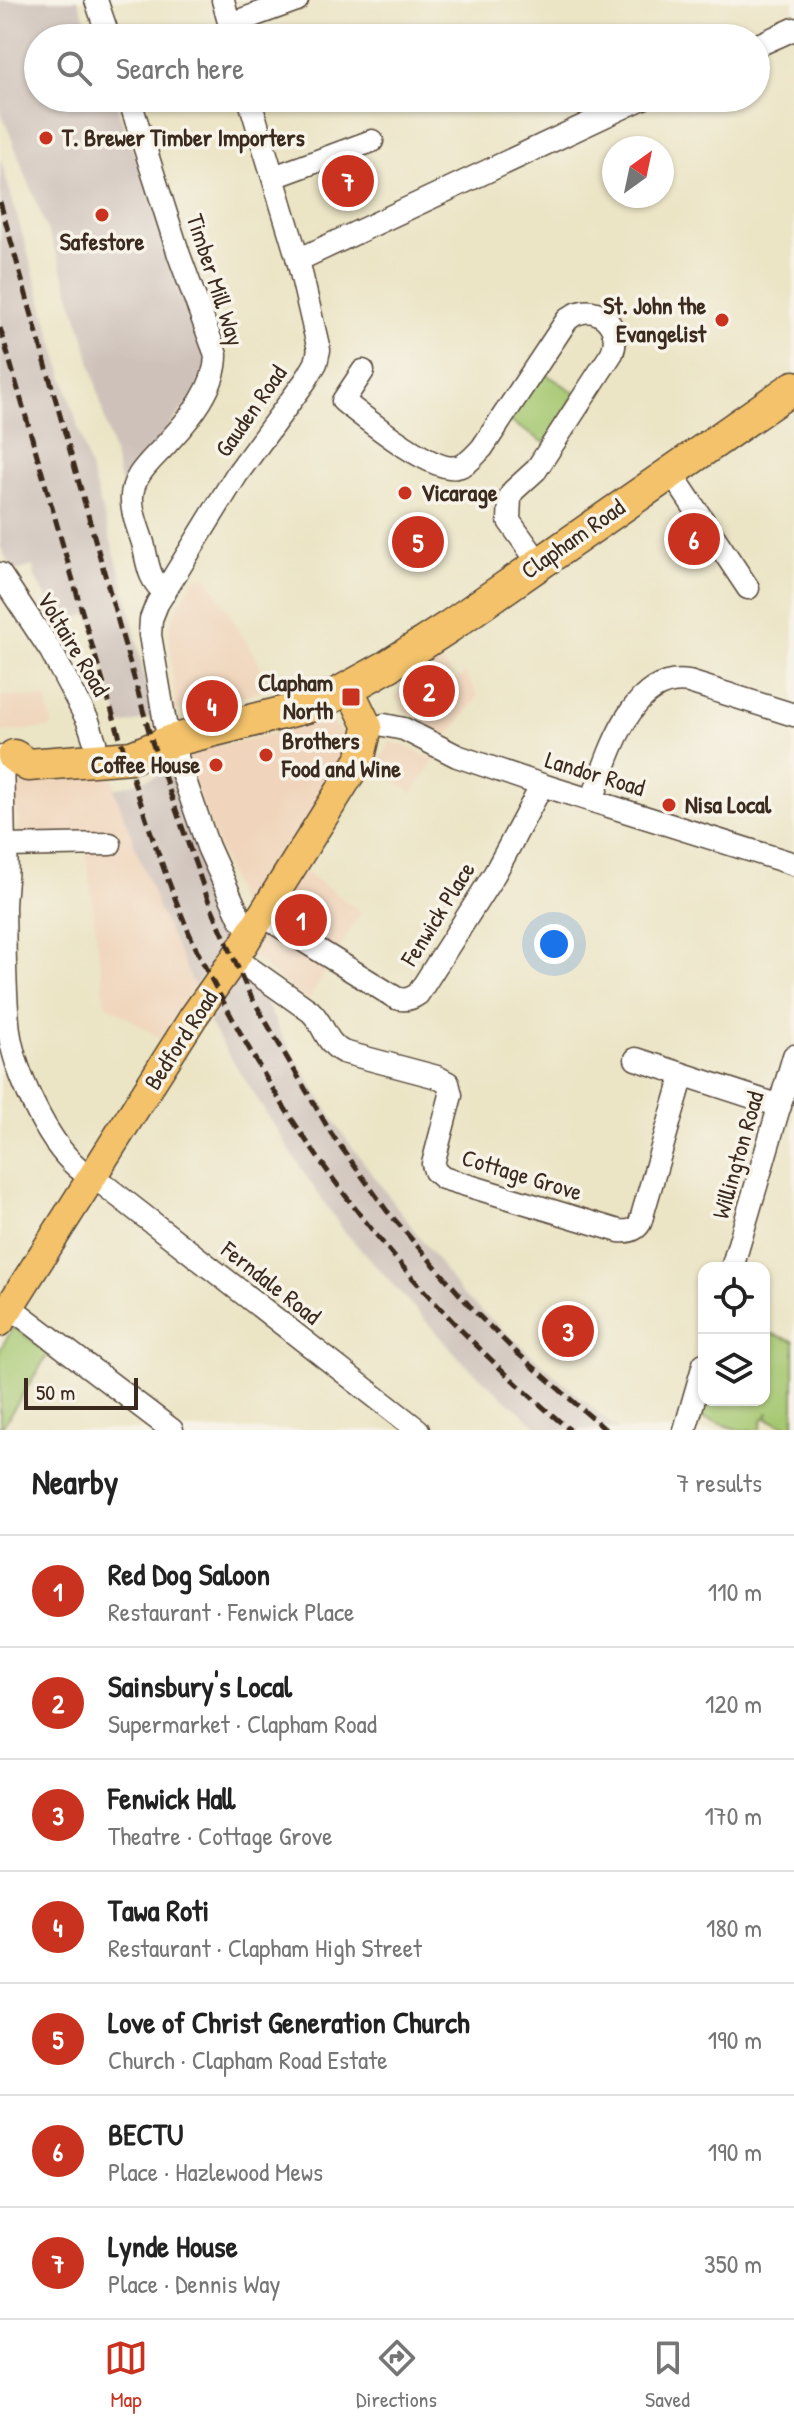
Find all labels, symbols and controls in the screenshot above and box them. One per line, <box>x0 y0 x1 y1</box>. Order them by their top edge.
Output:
search box <box>24 24 770 112</box>
icon: search <box>52 46 96 90</box>
text: Search here <box>116 48 244 88</box>
place label: T. Brewer Timber Importers <box>61 121 305 154</box>
marker: T. Brewer Timber Importers <box>37 129 55 147</box>
north arrow <box>602 136 674 208</box>
pin: 7 <box>322 151 374 211</box>
marker: Safestore <box>93 206 111 224</box>
street label: Timber Mill Way <box>180 210 252 350</box>
place label: Safestore <box>60 225 145 257</box>
place label: St. John the Evangelist <box>603 289 707 350</box>
marker: St. John the Evangelist <box>713 311 731 329</box>
street label: Gauden Road <box>207 358 293 463</box>
place label: Vicarage <box>421 476 498 509</box>
marker: Vicarage <box>396 484 414 502</box>
street label: Clapham Road <box>514 491 631 586</box>
pin: 6 <box>668 509 720 569</box>
pin: 5 <box>392 512 444 572</box>
street label: Voltaire Road <box>30 585 118 702</box>
pin: 2 <box>403 661 455 721</box>
place label: Clapham North <box>258 666 333 726</box>
pin: 4 <box>186 676 238 736</box>
marker: Clapham North <box>340 686 362 708</box>
place label: Brothers Food and Wine <box>281 724 401 784</box>
street label: Landor Road <box>542 743 649 803</box>
marker: Brothers Food and Wine <box>257 746 275 764</box>
place label: Coffee House <box>91 748 200 780</box>
marker: Coffee House <box>207 756 225 774</box>
place label: Nisa Local <box>685 788 772 820</box>
marker: Nisa Local <box>660 796 678 814</box>
street label: Fenwick Place <box>392 855 482 972</box>
pin: 1 <box>275 890 327 950</box>
your location <box>534 924 574 964</box>
street label: Bedford Road <box>136 983 224 1095</box>
street label: Willington Road <box>704 1087 770 1222</box>
street label: Cottage Grove <box>458 1141 587 1208</box>
street label: Ferndale Road <box>214 1233 328 1331</box>
map controls <box>698 1262 770 1406</box>
button: locate <box>698 1262 770 1334</box>
pin: 3 <box>542 1301 594 1361</box>
button: layers <box>698 1334 770 1406</box>
scale bar <box>24 1374 138 1410</box>
text: 50 m <box>36 1377 75 1407</box>
text: Nearby <box>32 1459 118 1505</box>
text: 7 results <box>677 1465 762 1500</box>
text: Red Dog Saloon <box>108 1554 270 1594</box>
text: 1 <box>53 1574 63 1609</box>
text: 110 m <box>708 1574 762 1609</box>
text: Restaurant · Fenwick Place <box>108 1594 354 1629</box>
text: Sainsbury's Local <box>108 1666 292 1706</box>
text: 2 <box>52 1686 64 1721</box>
text: 120 m <box>705 1686 762 1721</box>
text: Supermarket · Clapham Road <box>108 1706 377 1741</box>
text: Fenwick Hall <box>108 1778 235 1818</box>
text: 3 <box>52 1798 64 1833</box>
text: 170 m <box>704 1798 762 1833</box>
text: Theatre · Cottage Grove <box>108 1818 333 1853</box>
text: Tawa Roti <box>108 1890 209 1930</box>
text: 4 <box>53 1910 63 1945</box>
text: 180 m <box>706 1910 762 1945</box>
text: Restaurant · Clapham High Street <box>108 1930 422 1965</box>
text: Love of Christ Generation Church <box>108 2002 470 2042</box>
text: 5 <box>53 2022 64 2057</box>
text: 190 m <box>708 2022 762 2057</box>
text: Church · Clapham Road Estate <box>108 2042 388 2077</box>
text: BECTU <box>108 2114 183 2154</box>
text: 6 <box>53 2134 63 2169</box>
text: 190 m <box>708 2134 762 2169</box>
text: Place · Hazlewood Mews <box>108 2154 323 2189</box>
text: Lynde House <box>108 2226 238 2266</box>
text: 7 <box>52 2246 64 2281</box>
text: 350 m <box>704 2246 762 2281</box>
text: Place · Dennis Way <box>108 2266 280 2301</box>
tab: Map <box>104 2336 148 2414</box>
tab: Directions <box>356 2336 437 2414</box>
tab: Saved <box>645 2336 690 2414</box>

